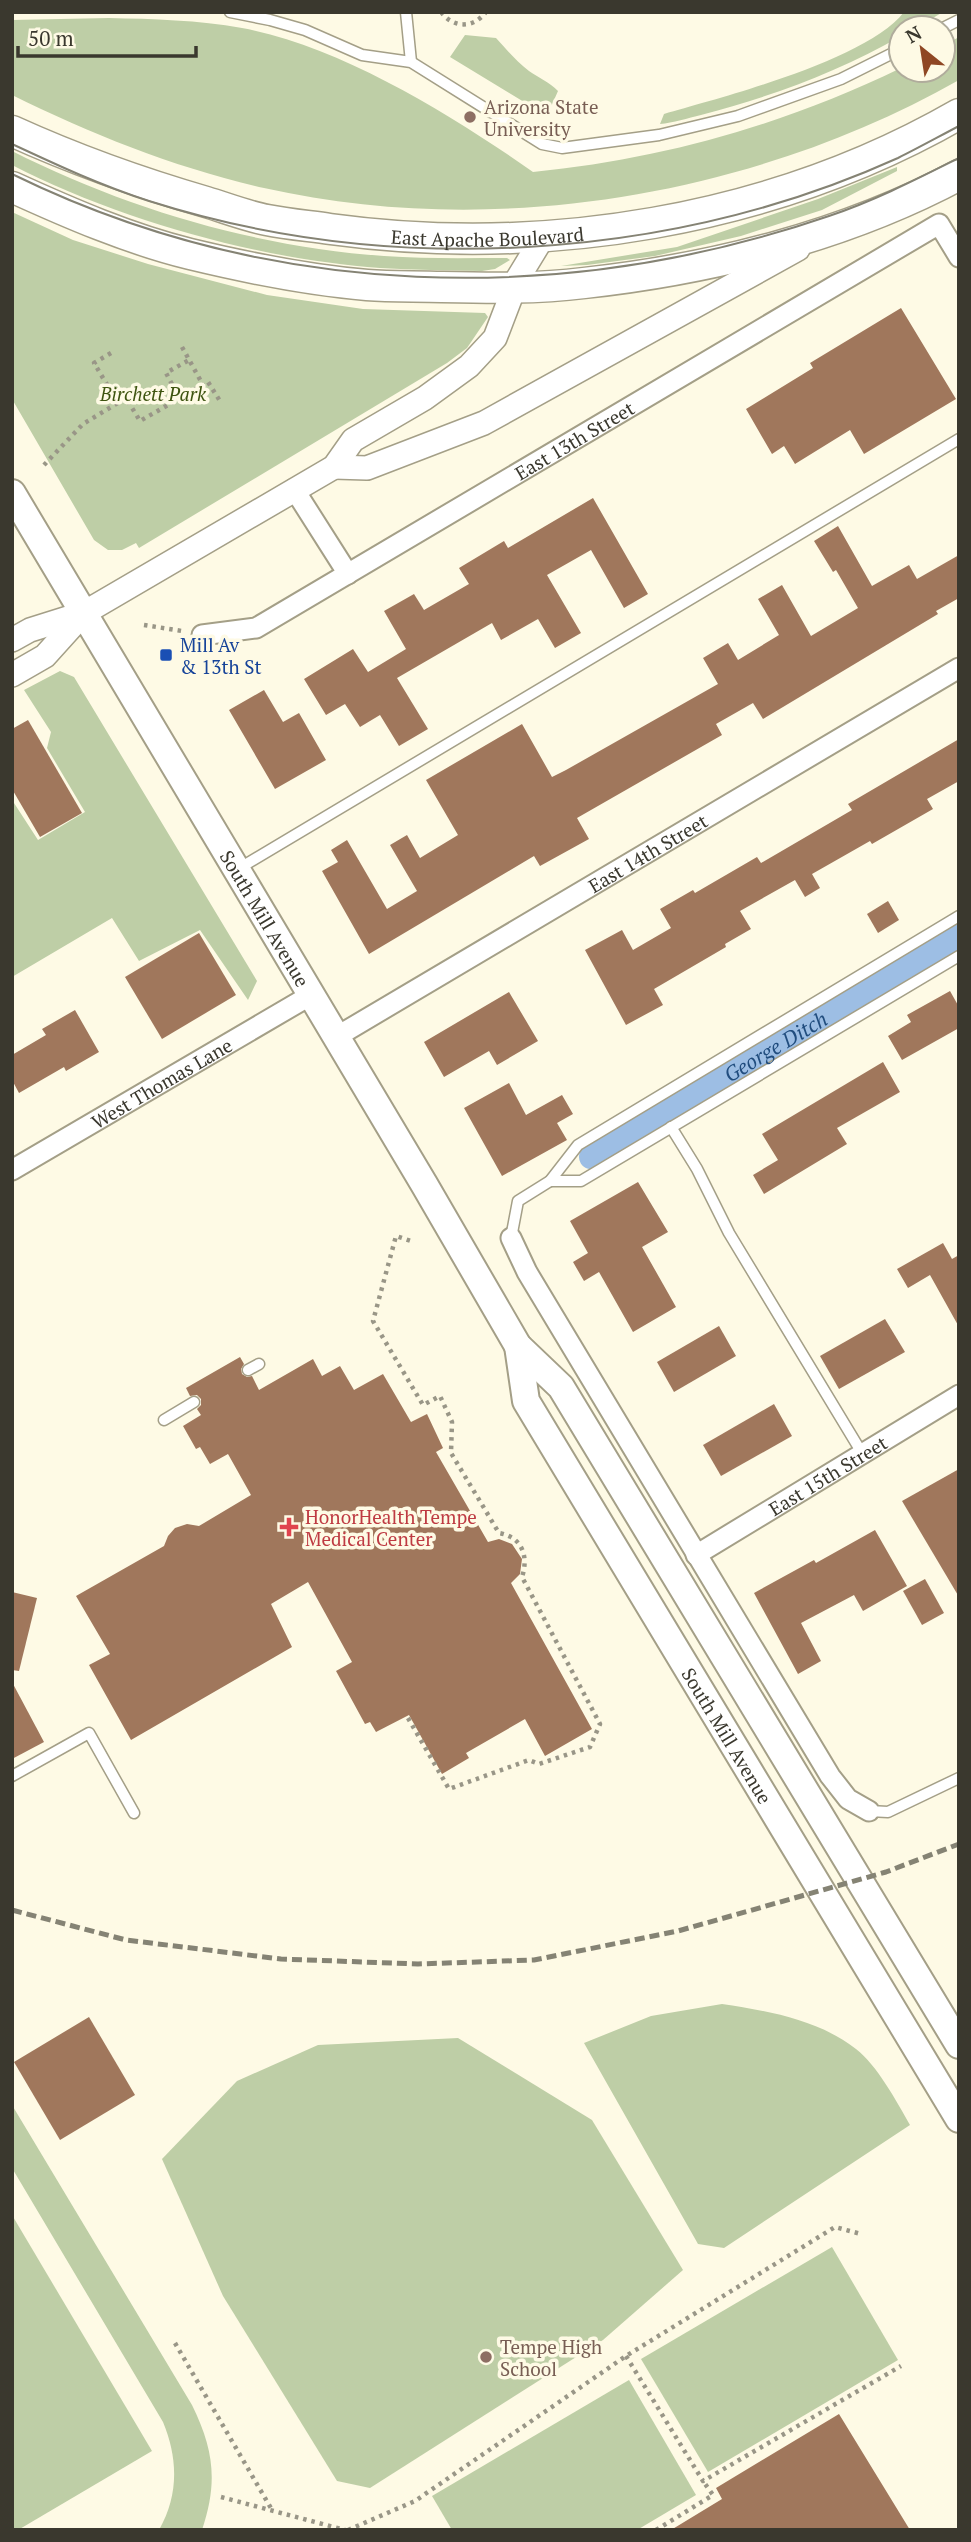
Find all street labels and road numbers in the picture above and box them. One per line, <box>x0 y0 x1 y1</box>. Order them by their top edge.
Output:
street label: East Apache Boulevard <box>390 220 586 251</box>
street label: East 13th Street <box>510 395 638 485</box>
street label: East 14th Street <box>583 808 712 898</box>
street label: South Mill Avenue <box>215 845 316 991</box>
street label: West Thomas Lane <box>86 1032 236 1134</box>
street label: East 15th Street <box>764 1429 891 1521</box>
street label: South Mill Avenue <box>677 1663 778 1808</box>

